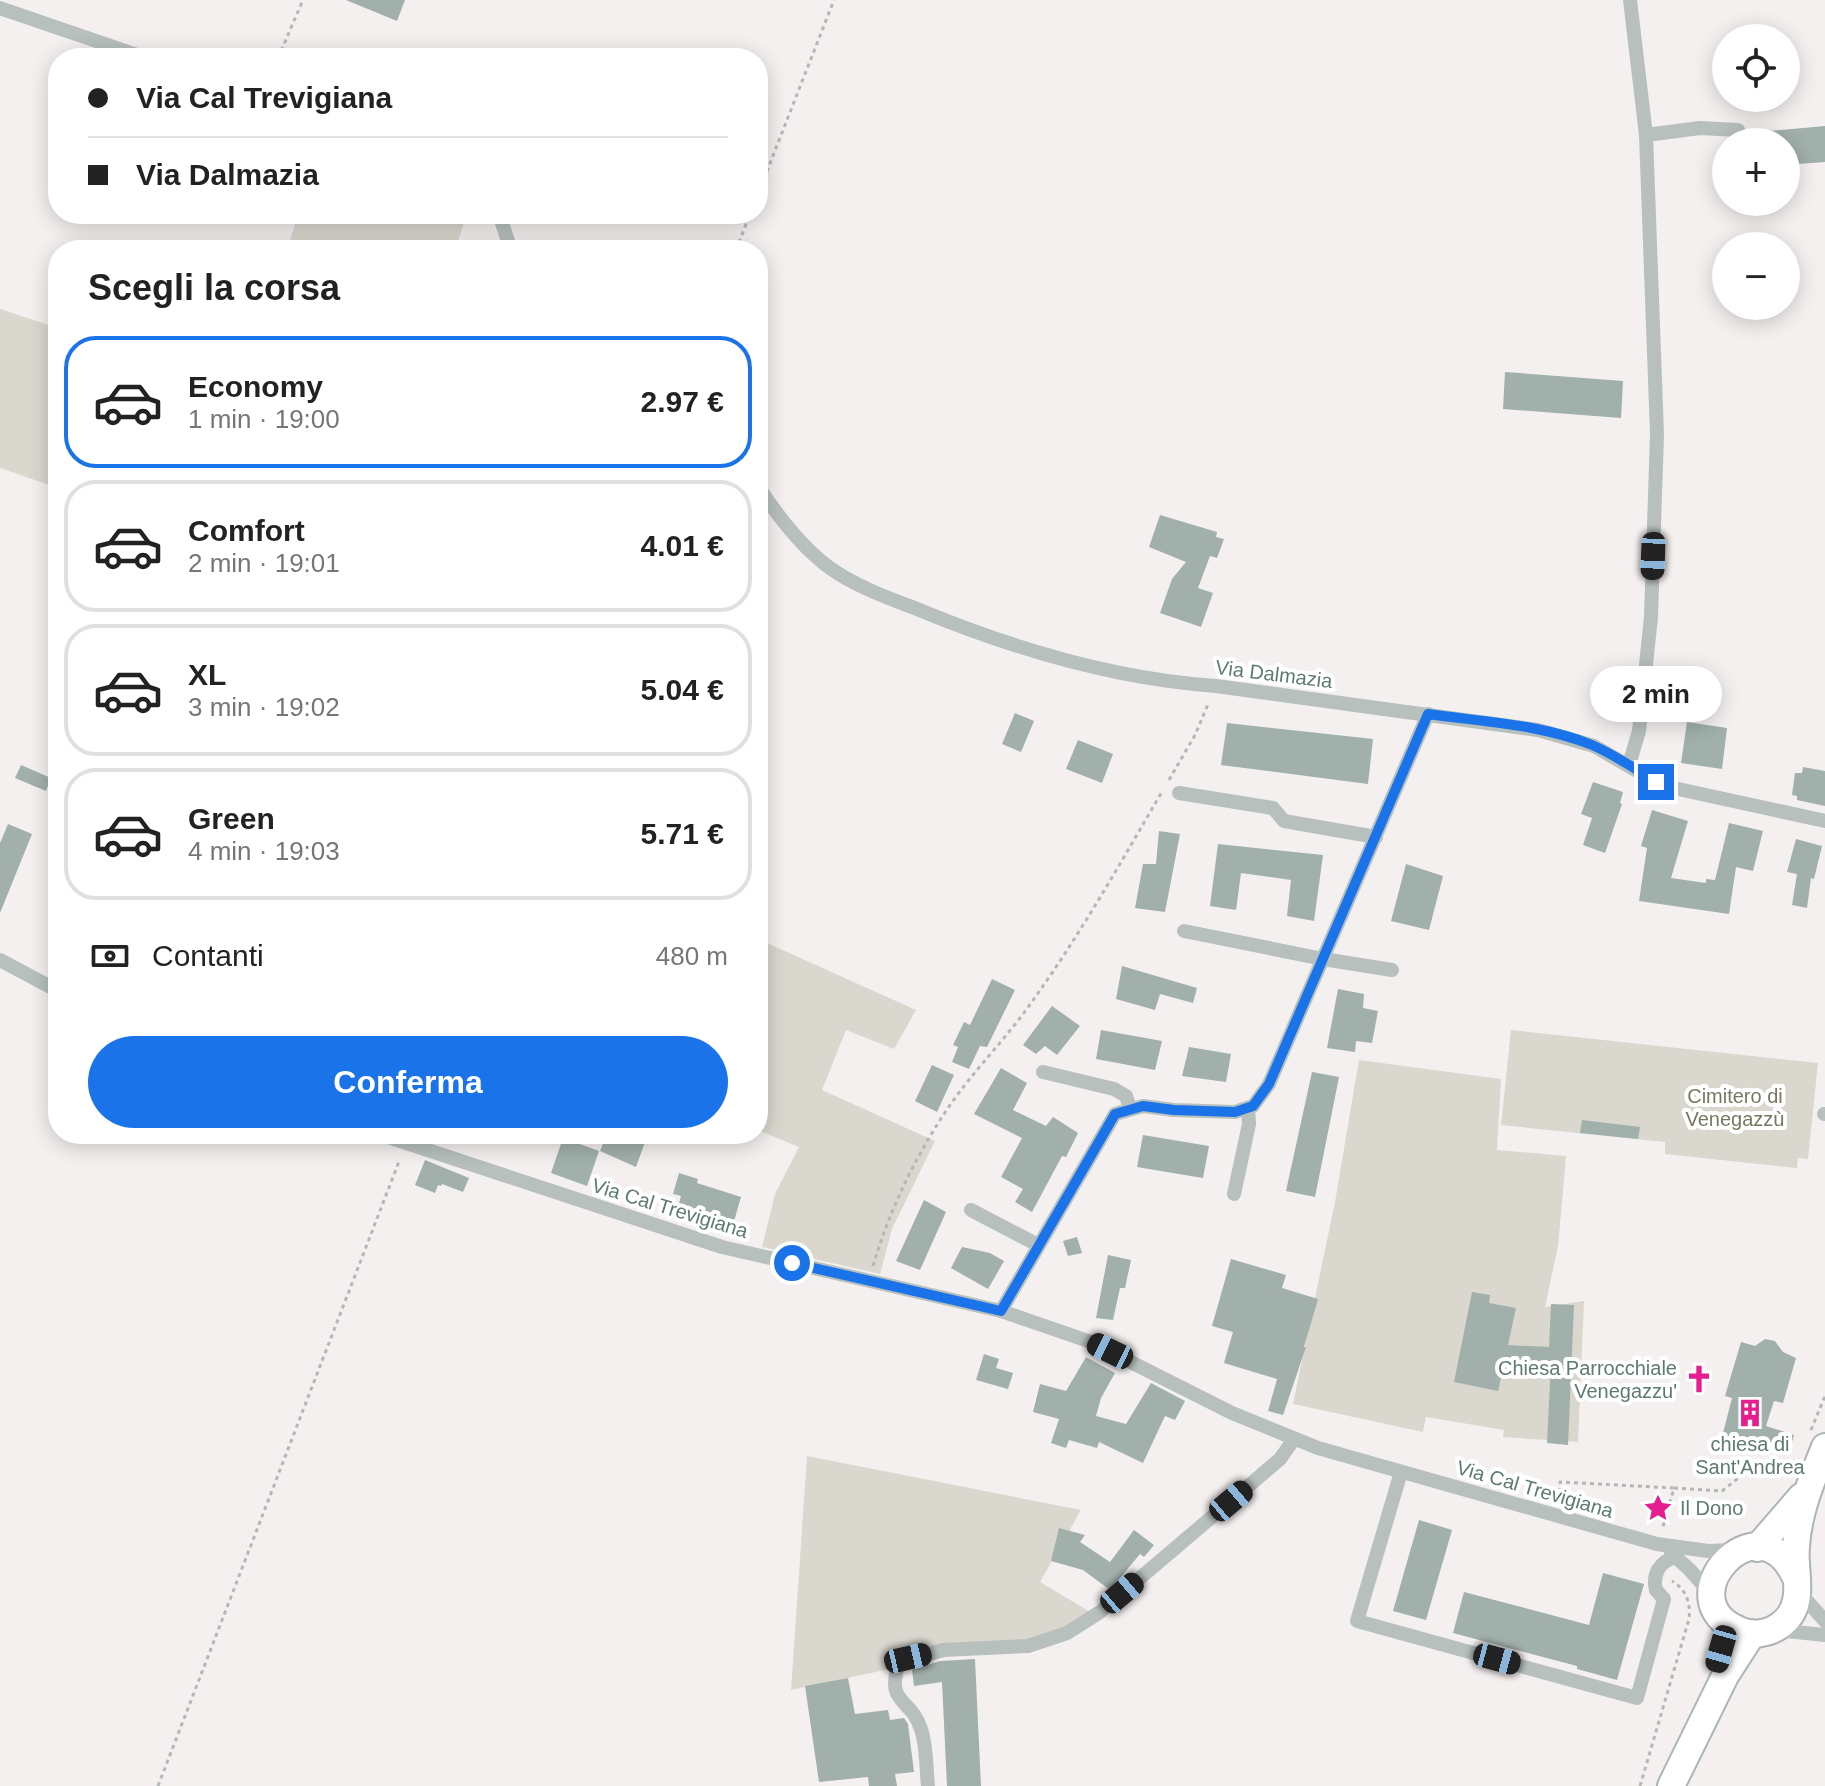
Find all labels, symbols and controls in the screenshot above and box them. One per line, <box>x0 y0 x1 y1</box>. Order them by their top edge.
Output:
map controls <box>1712 24 1800 320</box>
button: locate <box>1712 24 1800 112</box>
text: Via Cal Trevigiana <box>136 81 392 114</box>
button: + <box>1712 128 1800 216</box>
text: Via Dalmazia <box>136 158 319 191</box>
button: − <box>1712 232 1800 320</box>
text: Scegli la corsa <box>88 267 340 308</box>
icon: car <box>92 366 164 438</box>
text: Economy <box>188 370 323 403</box>
text: 2.97 € <box>641 385 724 418</box>
text: 1 min · 19:00 <box>188 404 340 434</box>
icon: car <box>92 510 164 582</box>
text: Comfort <box>188 514 305 547</box>
text: 4.01 € <box>641 529 724 562</box>
car <box>1640 532 1666 580</box>
text: 2 min · 19:01 <box>188 548 340 578</box>
icon: car <box>92 654 164 726</box>
street label: Via Dalmazia <box>1214 656 1334 692</box>
text: XL <box>188 658 226 691</box>
callout: 2 min <box>1590 666 1722 722</box>
text: 5.04 € <box>641 673 724 706</box>
text: 2 min <box>1622 679 1690 709</box>
text: 3 min · 19:02 <box>188 692 340 722</box>
route end <box>1638 764 1674 800</box>
icon: car <box>92 798 164 870</box>
text: Green <box>188 802 275 835</box>
text: 5.71 € <box>641 817 724 850</box>
text: 4 min · 19:03 <box>188 836 340 866</box>
icon: cash <box>88 934 132 978</box>
text: Contanti <box>152 939 264 972</box>
text: 480 m <box>656 941 728 971</box>
button: Conferma <box>88 1036 728 1128</box>
park label: Cimitero di Venegazzù <box>1686 1085 1784 1130</box>
street label: Via Cal Trevigiana <box>589 1174 751 1242</box>
route start <box>774 1245 810 1281</box>
car <box>1083 1330 1137 1372</box>
place label: Chiesa Parrocchiale Venegazzu' <box>1498 1357 1677 1402</box>
church icon: Chiesa Parrocchiale Venegazzu' <box>1684 1364 1714 1394</box>
building icon: chiesa di Sant'Andrea <box>1735 1398 1765 1428</box>
place label: chiesa di Sant'Andrea <box>1695 1433 1806 1478</box>
street label: Via Cal Trevigiana <box>1454 1456 1617 1522</box>
car <box>1205 1476 1257 1526</box>
place icon: Il Dono <box>1643 1493 1673 1523</box>
place label: Il Dono <box>1680 1497 1743 1519</box>
car <box>1096 1568 1148 1618</box>
car <box>1703 1623 1739 1675</box>
car <box>882 1641 934 1675</box>
car <box>1471 1641 1523 1677</box>

